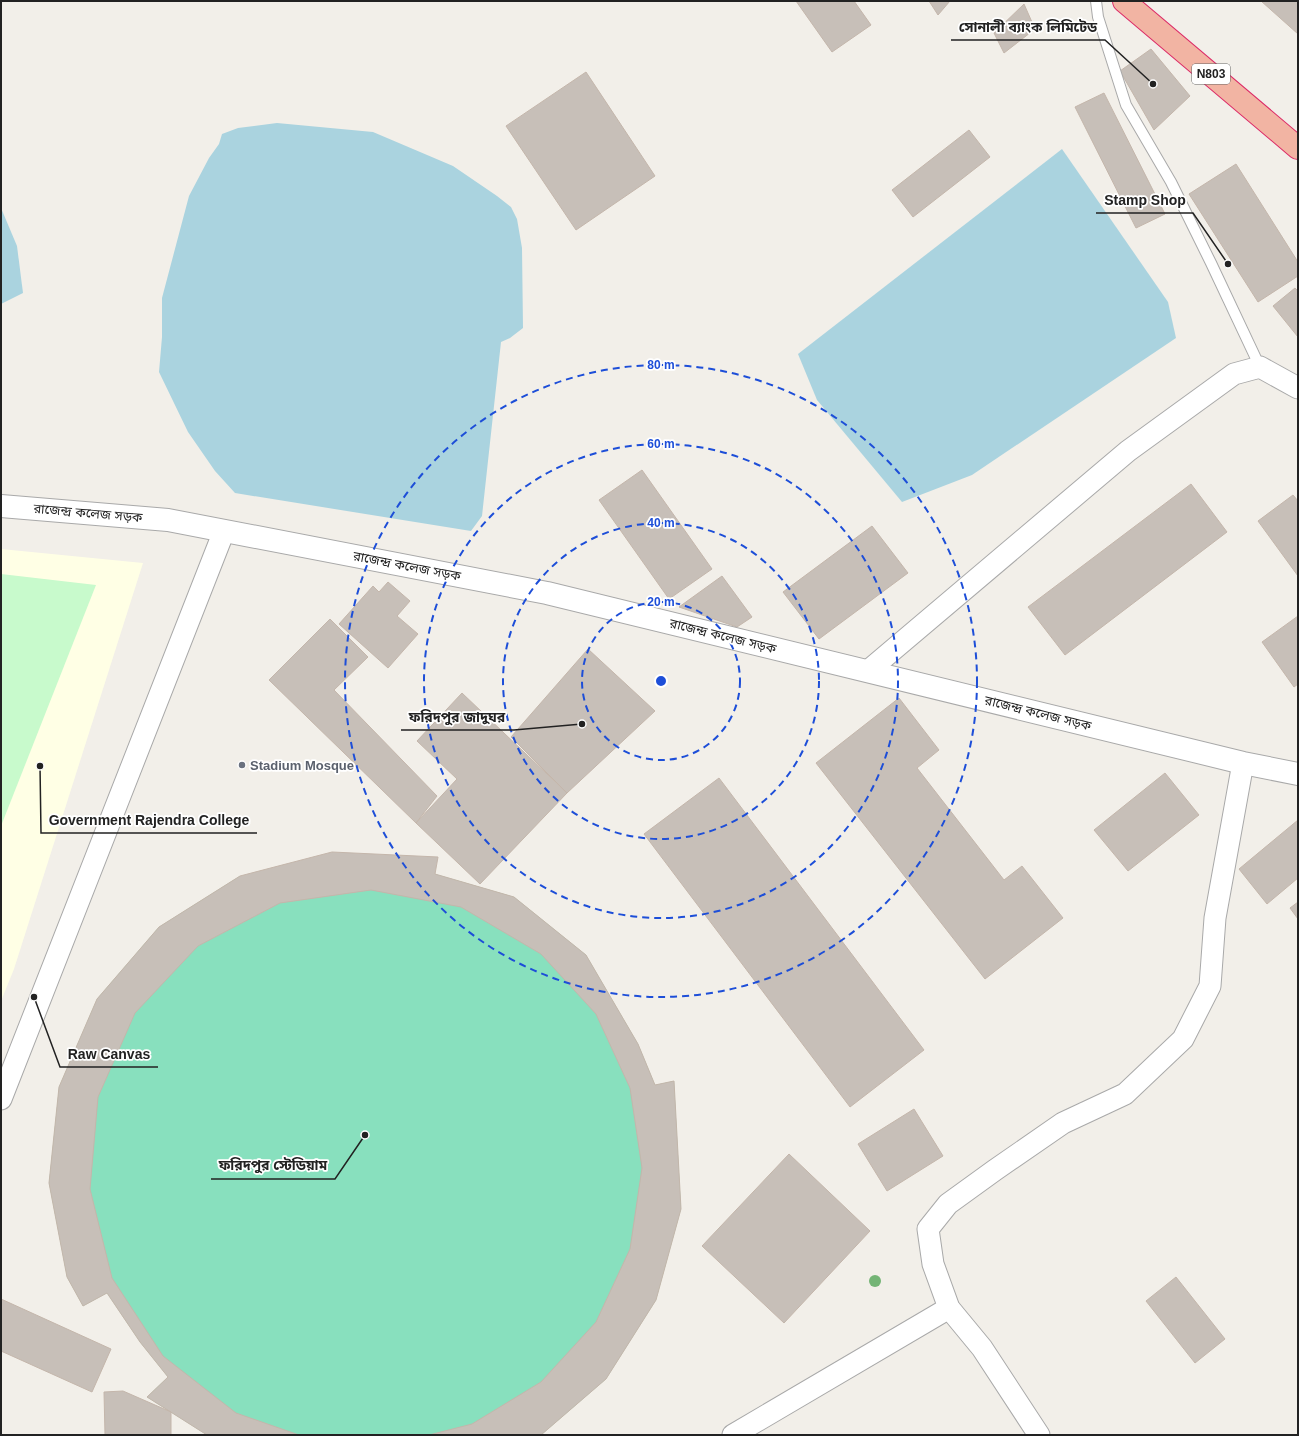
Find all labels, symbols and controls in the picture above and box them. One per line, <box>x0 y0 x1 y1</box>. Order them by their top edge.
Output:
callout: সোনালী ব্যাংক লিমিটেড <box>951 14 1105 40</box>
text: সোনালী ব্যাংক লিমিটেড <box>959 19 1098 35</box>
road number: N803 <box>1192 64 1230 84</box>
callout: Stamp Shop <box>1096 187 1193 213</box>
text: Stamp Shop <box>1104 192 1186 208</box>
text: 80 m <box>647 358 675 372</box>
text: 60 m <box>647 437 675 451</box>
street label: রাজেন্দ্র কলেজ সড়ক <box>32 501 144 525</box>
text: 40 m <box>647 516 675 530</box>
street label: রাজেন্দ্র কলেজ সড়ক <box>351 548 463 584</box>
text: 20 m <box>647 595 675 609</box>
street label: রাজেন্দ্র কলেজ সড়ক <box>667 615 778 657</box>
centre of rings <box>654 674 668 688</box>
street label: রাজেন্দ্র কলেজ সড়ক <box>982 692 1093 734</box>
callout: ফরিদপুর জাদুঘর <box>401 704 514 730</box>
text: ফরিদপুর জাদুঘর <box>408 709 506 726</box>
place label: Stadium Mosque <box>250 758 354 773</box>
marker: Stadium Mosque <box>237 760 247 770</box>
callout: Government Rajendra College <box>41 807 257 833</box>
text: Government Rajendra College <box>49 812 250 828</box>
callout: Raw Canvas <box>60 1041 158 1067</box>
text: Raw Canvas <box>68 1046 150 1062</box>
callout: ফরিদপুর স্টেডিয়াম <box>211 1153 335 1179</box>
text: ফরিদপুর স্টেডিয়াম <box>218 1157 327 1174</box>

